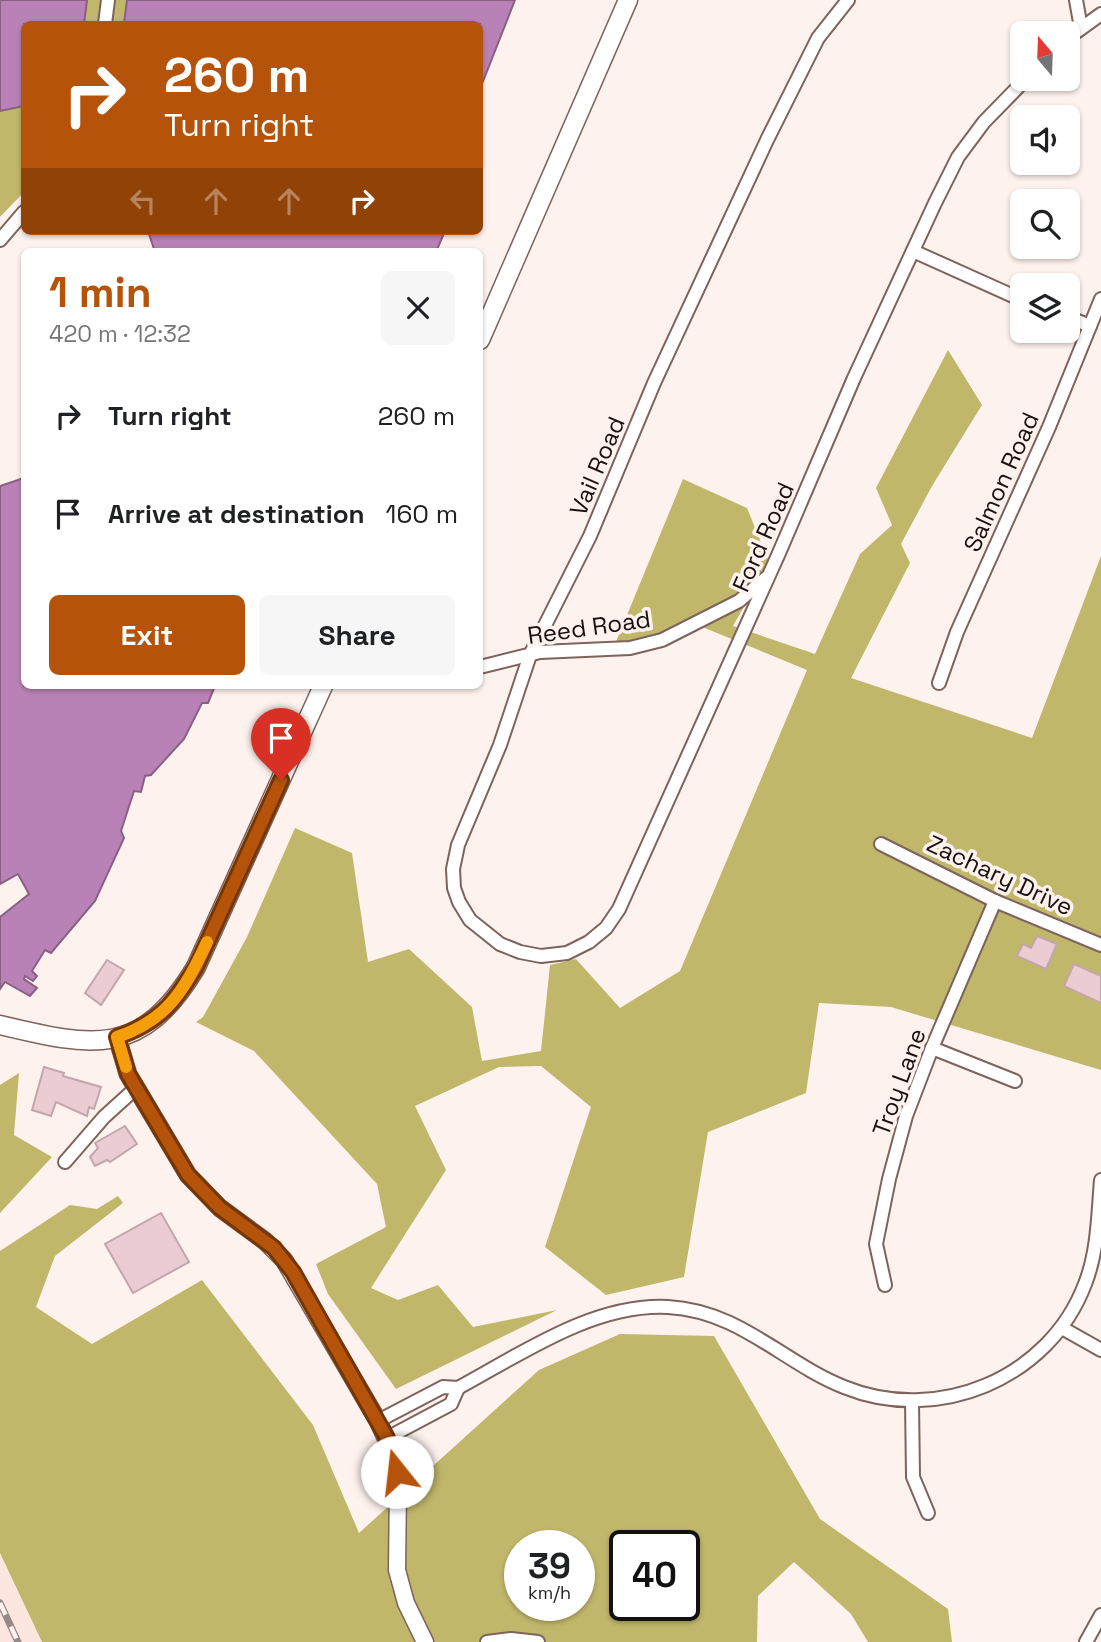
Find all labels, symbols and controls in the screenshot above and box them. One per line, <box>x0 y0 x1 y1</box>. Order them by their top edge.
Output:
north arrow <box>1010 21 1080 91</box>
map controls <box>1010 21 1080 343</box>
text: 260 m <box>164 44 309 106</box>
icon: right <box>49 49 140 140</box>
text: Turn right <box>164 105 314 145</box>
button: sound <box>1010 105 1080 175</box>
icon: left <box>124 182 162 220</box>
icon: ahead <box>197 182 235 220</box>
icon: ahead <box>270 182 308 220</box>
icon: right <box>343 182 381 220</box>
button: search <box>1010 189 1080 259</box>
text: 1 min <box>49 266 152 319</box>
button: close <box>381 271 455 345</box>
button: layers <box>1010 273 1080 343</box>
text: 420 m · 12:32 <box>49 319 191 349</box>
icon: right <box>49 397 87 435</box>
text: Turn right <box>108 399 232 433</box>
text: 260 m <box>378 399 455 433</box>
street label: Salmon Road <box>956 407 1046 557</box>
street label: Vail Road <box>562 412 632 520</box>
street label: Ford Road <box>725 477 801 597</box>
icon: arrive <box>49 495 87 533</box>
text: Arrive at destination <box>108 497 365 531</box>
text: 160 m <box>386 497 458 531</box>
button: Exit <box>49 595 245 675</box>
button: Share <box>259 595 455 675</box>
street label: Reed Road <box>525 603 653 651</box>
pin <box>251 708 311 780</box>
icon: arrive <box>262 719 300 757</box>
street label: Zachary Drive <box>922 828 1078 922</box>
street label: Troy Lane <box>865 1024 933 1140</box>
position arrow <box>360 1435 434 1509</box>
speed limit sign: 40 <box>609 1530 700 1621</box>
text: 39 <box>528 1544 571 1588</box>
text: km/h <box>528 1581 571 1604</box>

